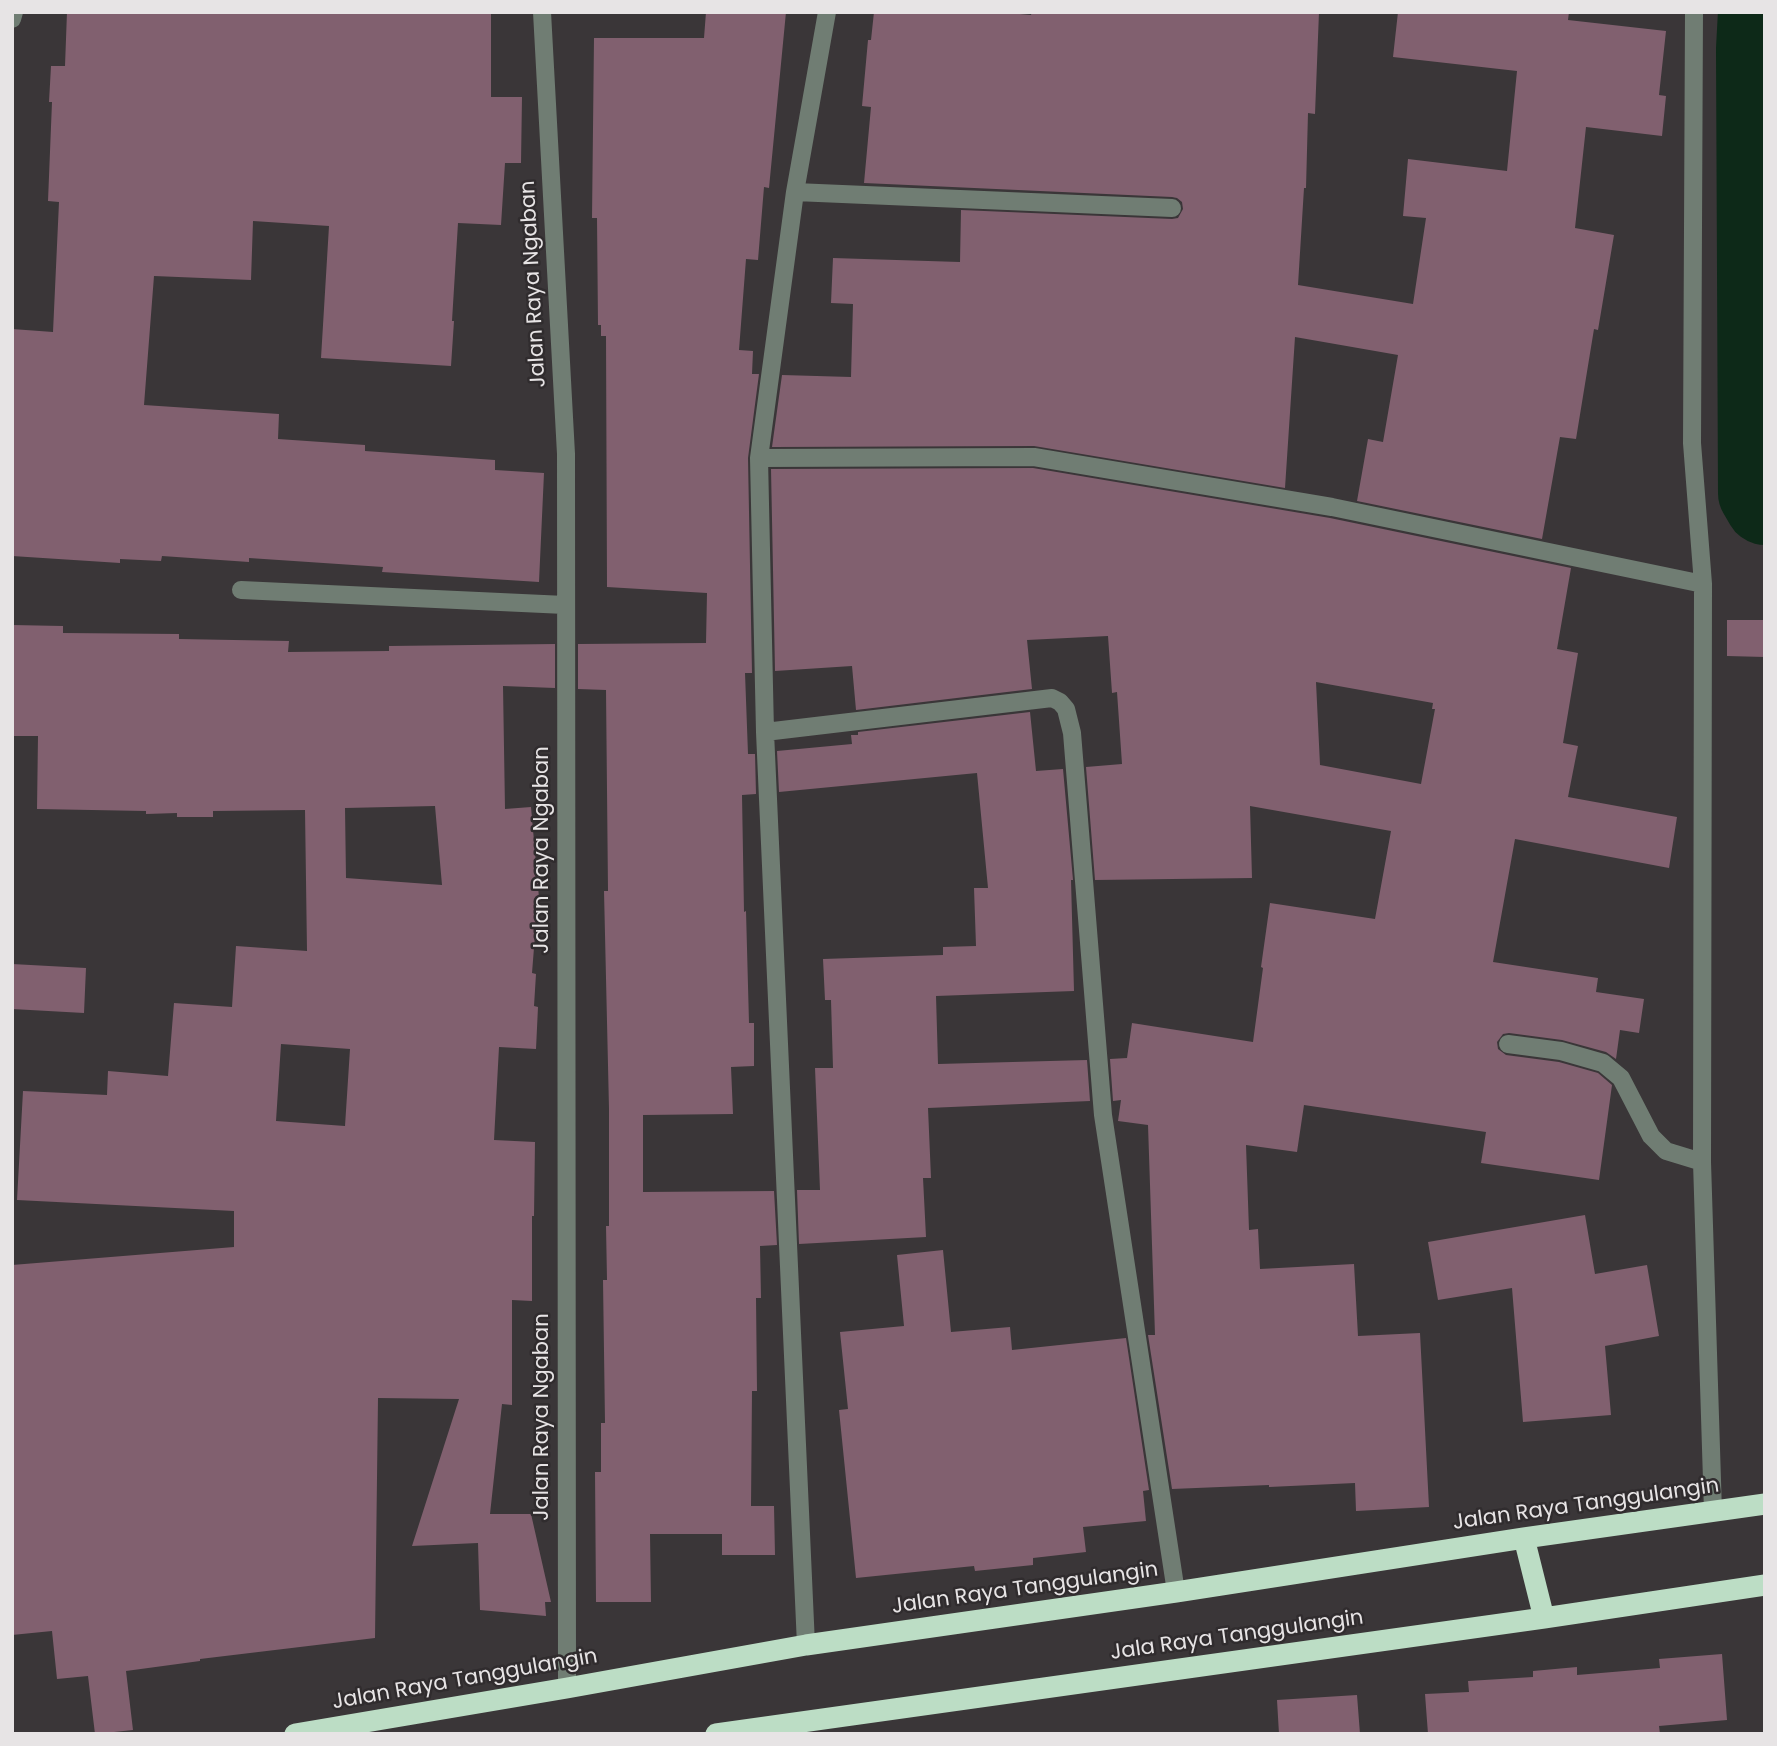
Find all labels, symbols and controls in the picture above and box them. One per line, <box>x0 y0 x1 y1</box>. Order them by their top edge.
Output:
street label: Jalan Raya Ngaban <box>516 180 552 388</box>
street label: Jalan Raya Ngaban <box>530 746 556 954</box>
street label: Jalan Raya Ngaban <box>530 1313 556 1521</box>
street label: Jalan Raya Tanggulangin <box>1451 1474 1721 1536</box>
street label: Jalan Raya Tanggulangin <box>890 1558 1160 1620</box>
street label: Jala Raya Tanggulangin <box>1109 1606 1365 1666</box>
street label: Jalan Raya Tanggulangin <box>330 1644 600 1716</box>

